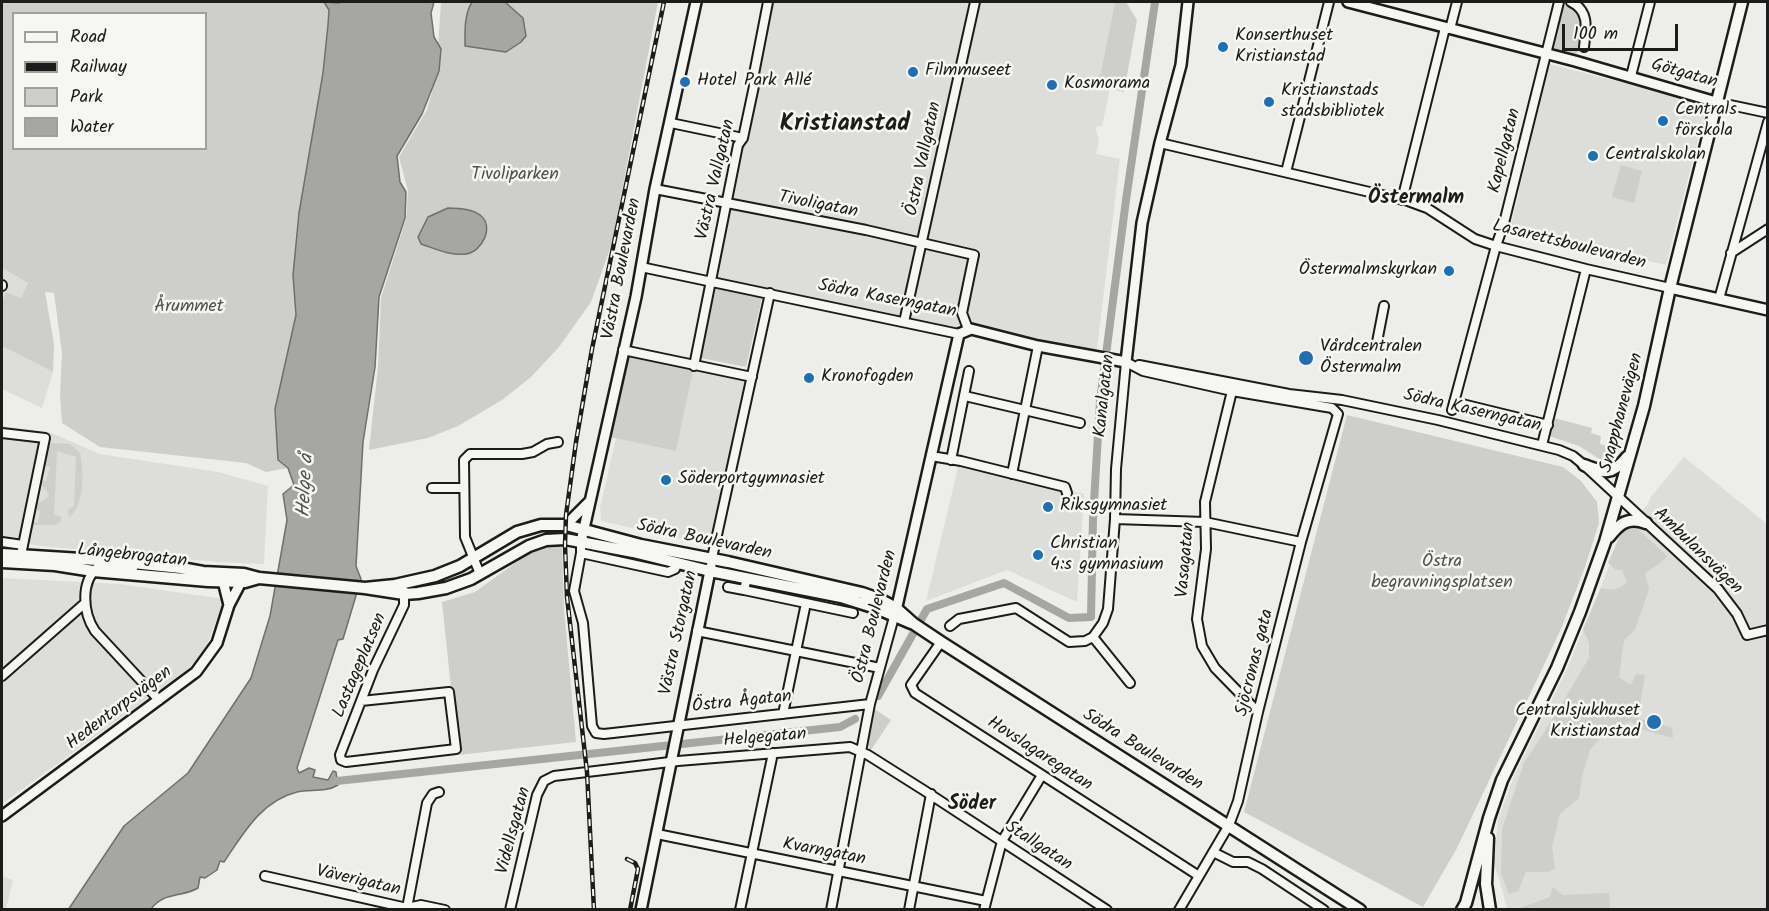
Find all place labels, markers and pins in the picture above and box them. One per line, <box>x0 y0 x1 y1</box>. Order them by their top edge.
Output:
place label: Konserthuset Kristianstad <box>1235 26 1333 68</box>
marker: Konserthuset Kristianstad <box>1216 40 1230 54</box>
place label: Filmmuseet <box>925 61 1011 83</box>
marker: Filmmuseet <box>906 65 920 79</box>
place label: Hotel Park Allé <box>697 71 811 93</box>
place label: Kosmorama <box>1064 74 1150 96</box>
marker: Hotel Park Allé <box>678 75 692 89</box>
marker: Kosmorama <box>1045 78 1059 92</box>
place label: Kristianstads stadsbibliotek <box>1281 81 1384 124</box>
marker: Kristianstads stadsbibliotek <box>1262 95 1276 109</box>
place label: Centrals förskola <box>1675 100 1737 142</box>
marker: Centrals förskola <box>1656 114 1670 128</box>
place label: Centralskolan <box>1605 145 1706 167</box>
marker: Centralskolan <box>1586 149 1600 163</box>
place label: Östermalmskyrkan <box>1299 260 1437 282</box>
marker: Östermalmskyrkan <box>1442 264 1456 278</box>
place label: Vårdcentralen Östermalm <box>1320 337 1422 380</box>
marker: Vårdcentralen Östermalm <box>1297 349 1315 367</box>
place label: Kronofogden <box>821 367 914 389</box>
marker: Kronofogden <box>802 371 816 385</box>
place label: Söderportgymnasiet <box>678 469 825 491</box>
marker: Söderportgymnasiet <box>659 473 673 487</box>
place label: Riksgymnasiet <box>1060 496 1167 518</box>
marker: Riksgymnasiet <box>1041 500 1055 514</box>
place label: Christian 4:s gymnasium <box>1050 534 1164 576</box>
marker: Christian 4:s gymnasium <box>1031 548 1045 562</box>
place label: Centralsjukhuset Kristianstad <box>1515 701 1640 744</box>
marker: Centralsjukhuset Kristianstad <box>1645 713 1663 731</box>

